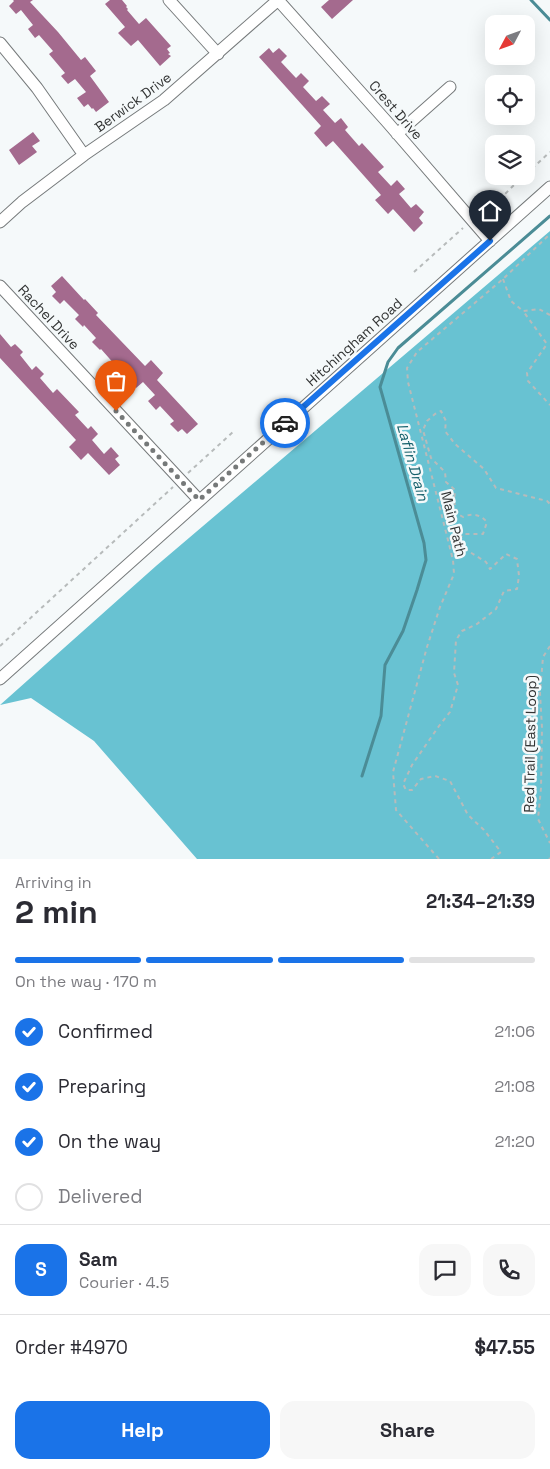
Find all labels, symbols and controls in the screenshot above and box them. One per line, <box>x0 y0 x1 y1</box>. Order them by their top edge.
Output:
north arrow <box>485 15 535 65</box>
map controls <box>485 15 535 185</box>
street label: Berwick Drive <box>91 68 175 136</box>
button: locate <box>485 75 535 125</box>
street label: Crest Drive <box>365 77 427 143</box>
button: layers <box>485 135 535 185</box>
pin <box>469 190 511 241</box>
icon: home <box>476 197 504 225</box>
street label: Rachel Drive <box>14 281 84 353</box>
street label: Hitchingham Road <box>302 294 406 390</box>
pin <box>95 360 137 411</box>
icon: bag <box>102 367 130 395</box>
courier <box>260 398 310 448</box>
icon: car <box>271 409 299 437</box>
water label: Laflin Drain <box>393 421 433 504</box>
street label: Main Path <box>437 489 471 559</box>
street label: Red Trail (East Loop) <box>520 675 540 813</box>
text: Arriving in <box>15 872 92 893</box>
text: 21:34–21:39 <box>426 889 535 914</box>
text: 2 min <box>15 892 98 932</box>
text: On the way · 170 m <box>15 971 157 992</box>
icon: check <box>15 1018 43 1046</box>
text: Confirmed <box>58 1019 153 1044</box>
text: 21:06 <box>495 1021 535 1042</box>
icon: check <box>15 1073 43 1101</box>
text: Preparing <box>58 1074 146 1099</box>
text: 21:08 <box>494 1076 535 1097</box>
icon: check <box>15 1128 43 1156</box>
text: On the way <box>58 1129 161 1154</box>
text: 21:20 <box>495 1131 535 1152</box>
text: Delivered <box>58 1184 143 1209</box>
button: chat <box>419 1244 471 1296</box>
button: phone <box>483 1244 535 1296</box>
text: Sam <box>79 1247 118 1272</box>
text: S <box>35 1257 47 1282</box>
text: Courier · 4.5 <box>79 1272 169 1293</box>
text: Order #4970 <box>15 1335 128 1360</box>
text: $47.55 <box>475 1335 535 1360</box>
button: Help <box>15 1401 270 1459</box>
button: Share <box>280 1401 535 1459</box>

